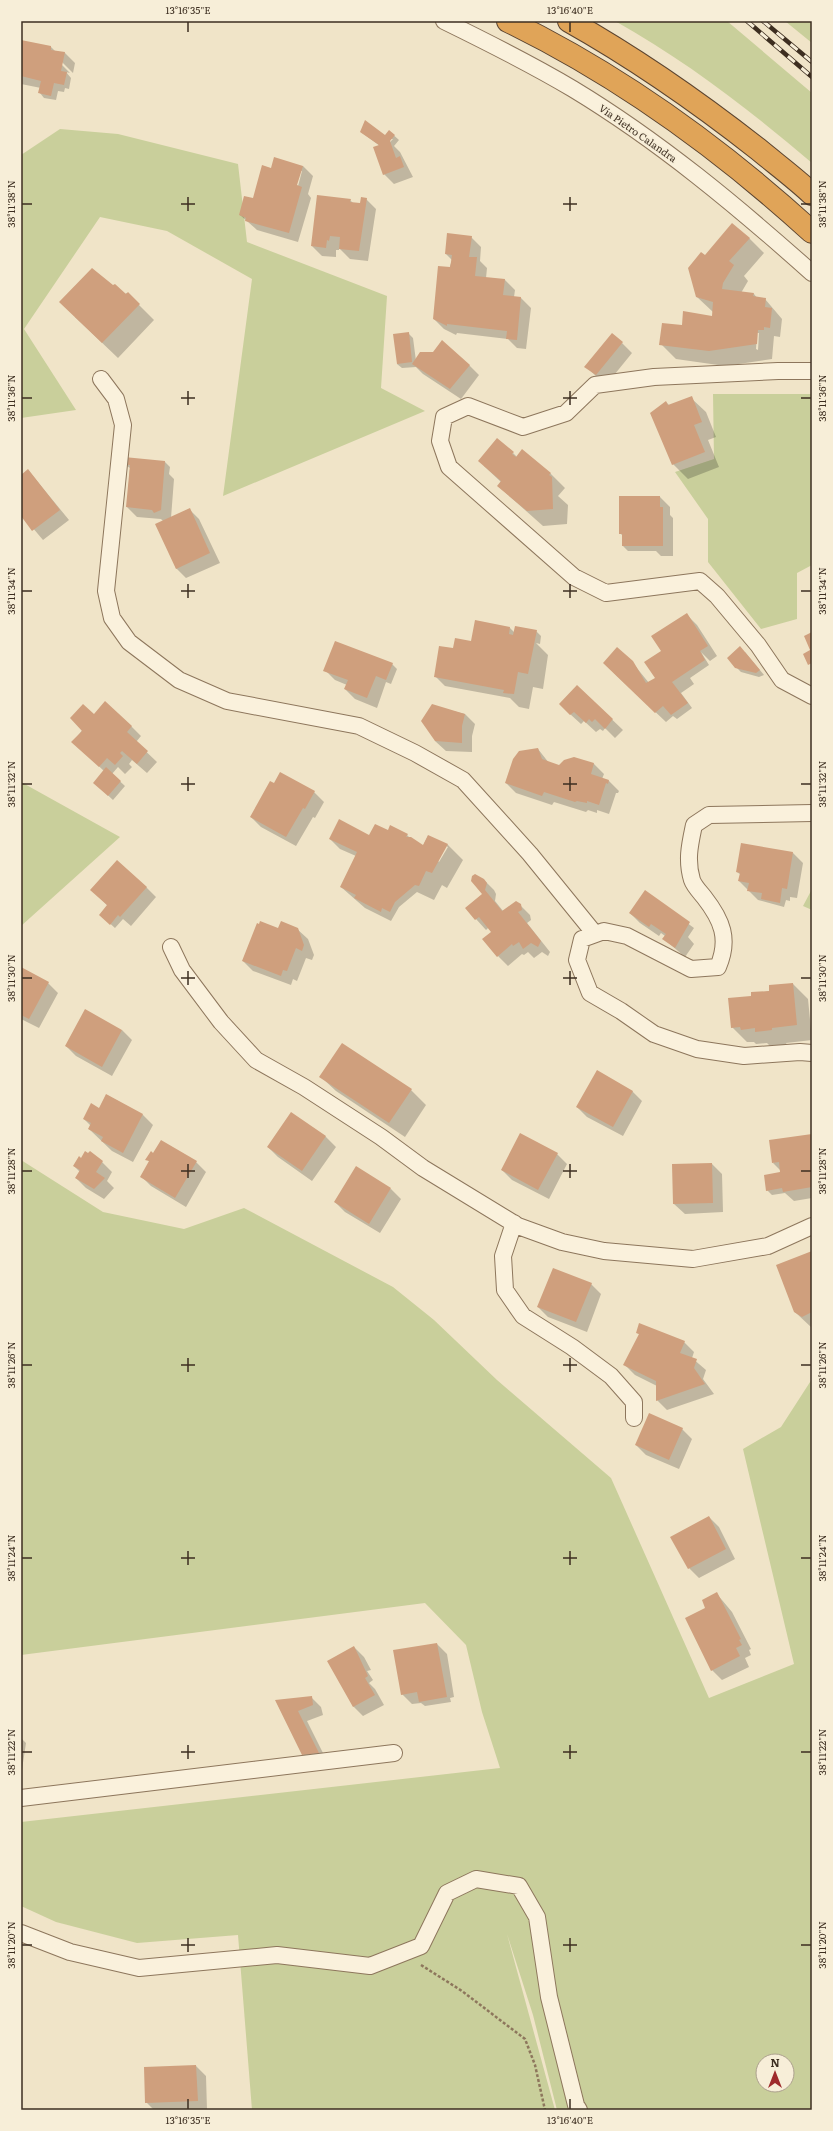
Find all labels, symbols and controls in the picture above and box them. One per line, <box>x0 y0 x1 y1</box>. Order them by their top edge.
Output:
text: 13°16'35"E <box>165 2 211 17</box>
text: 13°16'40"E <box>547 2 593 17</box>
street label: Via Pietro Calandra <box>596 100 681 166</box>
text: 38°11'38"N <box>3 180 18 228</box>
text: 38°11'38"N <box>814 180 829 228</box>
text: 38°11'36"N <box>3 374 18 422</box>
text: 38°11'36"N <box>814 374 829 422</box>
text: 38°11'34"N <box>3 567 18 615</box>
text: 38°11'34"N <box>814 567 829 615</box>
text: 38°11'32"N <box>3 761 18 807</box>
text: 38°11'32"N <box>814 761 829 807</box>
text: 38°11'30"N <box>3 954 18 1002</box>
text: 38°11'30"N <box>814 954 829 1002</box>
text: 38°11'28"N <box>3 1147 18 1195</box>
text: 38°11'28"N <box>814 1147 829 1195</box>
text: 38°11'26"N <box>3 1341 18 1389</box>
text: 38°11'26"N <box>814 1341 829 1389</box>
text: 38°11'24"N <box>3 1534 18 1582</box>
text: 38°11'24"N <box>814 1534 829 1582</box>
text: 38°11'22"N <box>3 1729 18 1775</box>
text: 38°11'22"N <box>814 1729 829 1775</box>
text: 38°11'20"N <box>3 1921 18 1969</box>
text: 38°11'20"N <box>814 1921 829 1969</box>
north arrow <box>755 2053 795 2093</box>
text: N <box>770 2054 780 2070</box>
text: 13°16'35"E <box>165 2112 211 2127</box>
text: 13°16'40"E <box>547 2112 593 2127</box>

